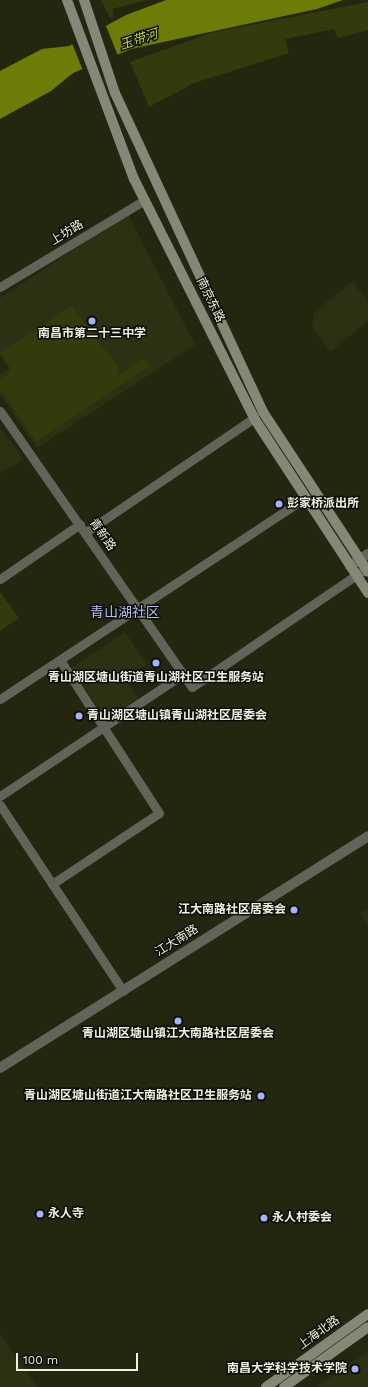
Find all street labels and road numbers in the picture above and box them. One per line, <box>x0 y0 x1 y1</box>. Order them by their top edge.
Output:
street label: 上坊路 <box>48 218 86 248</box>
street label: 南京东路 <box>193 275 227 325</box>
street label: 青新路 <box>86 516 118 554</box>
street label: 江大南路 <box>153 922 201 960</box>
street label: 上海北路 <box>295 1313 343 1353</box>

